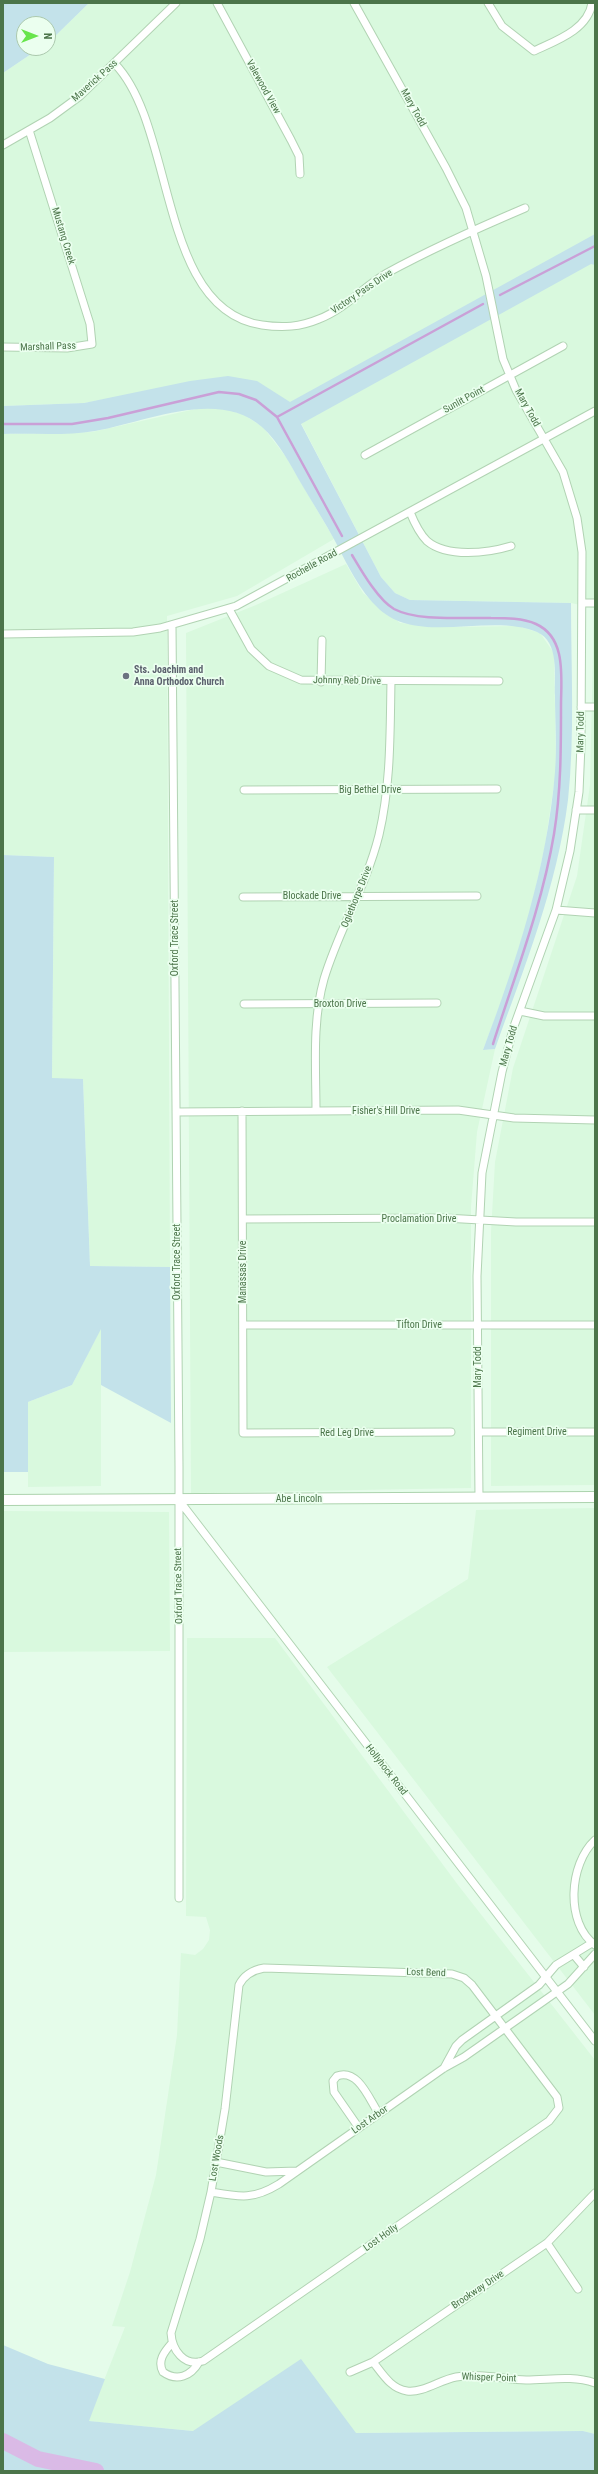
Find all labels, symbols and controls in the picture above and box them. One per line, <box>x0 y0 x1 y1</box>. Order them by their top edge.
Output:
north arrow <box>16 16 56 56</box>
text: N <box>41 33 54 39</box>
street label: Maverick Pass <box>70 57 120 105</box>
street label: Valewood View <box>243 58 283 116</box>
street label: Mary Todd <box>398 87 428 129</box>
street label: Mustang Creek <box>49 206 77 266</box>
street label: Victory Pass Drive <box>329 267 395 317</box>
street label: Marshall Pass <box>20 340 76 354</box>
street label: Sunlit Point <box>441 384 487 416</box>
street label: Mary Todd <box>512 387 542 429</box>
street label: Rochelle Road <box>285 547 339 585</box>
place label: Sts. Joachim and Anna Orthodox Church <box>134 664 224 688</box>
marker: Sts. Joachim and Anna Orthodox Church <box>121 671 131 681</box>
street label: Johnny Reb Drive <box>313 674 381 688</box>
street label: Mary Todd <box>575 711 587 753</box>
street label: Big Bethel Drive <box>339 784 401 796</box>
street label: Oglethorpe Drive <box>339 864 375 930</box>
street label: Blockade Drive <box>283 890 341 902</box>
street label: Oxford Trace Street <box>169 900 181 976</box>
street label: Broxton Drive <box>314 998 366 1010</box>
street label: Mary Todd <box>497 1024 521 1068</box>
street label: Fisher's Hill Drive <box>352 1105 420 1117</box>
street label: Proclamation Drive <box>382 1213 456 1225</box>
street label: Oxford Trace Street <box>171 1224 183 1300</box>
street label: Manassas Drive <box>237 1241 249 1303</box>
street label: Tifton Drive <box>396 1319 442 1331</box>
street label: Mary Todd <box>472 1346 484 1388</box>
street label: Regiment Drive <box>507 1426 567 1438</box>
street label: Red Leg Drive <box>320 1427 374 1439</box>
street label: Abe Lincoln <box>276 1493 322 1505</box>
street label: Oxford Trace Street <box>172 1548 186 1624</box>
street label: Hollyhock Road <box>362 1742 410 1798</box>
street label: Lost Bend <box>406 1966 446 1980</box>
street label: Lost Arbor <box>350 2103 390 2137</box>
street label: Lost Woods <box>207 2134 227 2182</box>
street label: Lost Holly <box>361 2222 401 2254</box>
street label: Brookway Drive <box>450 2268 506 2312</box>
street label: Whisper Point <box>461 2371 517 2385</box>

